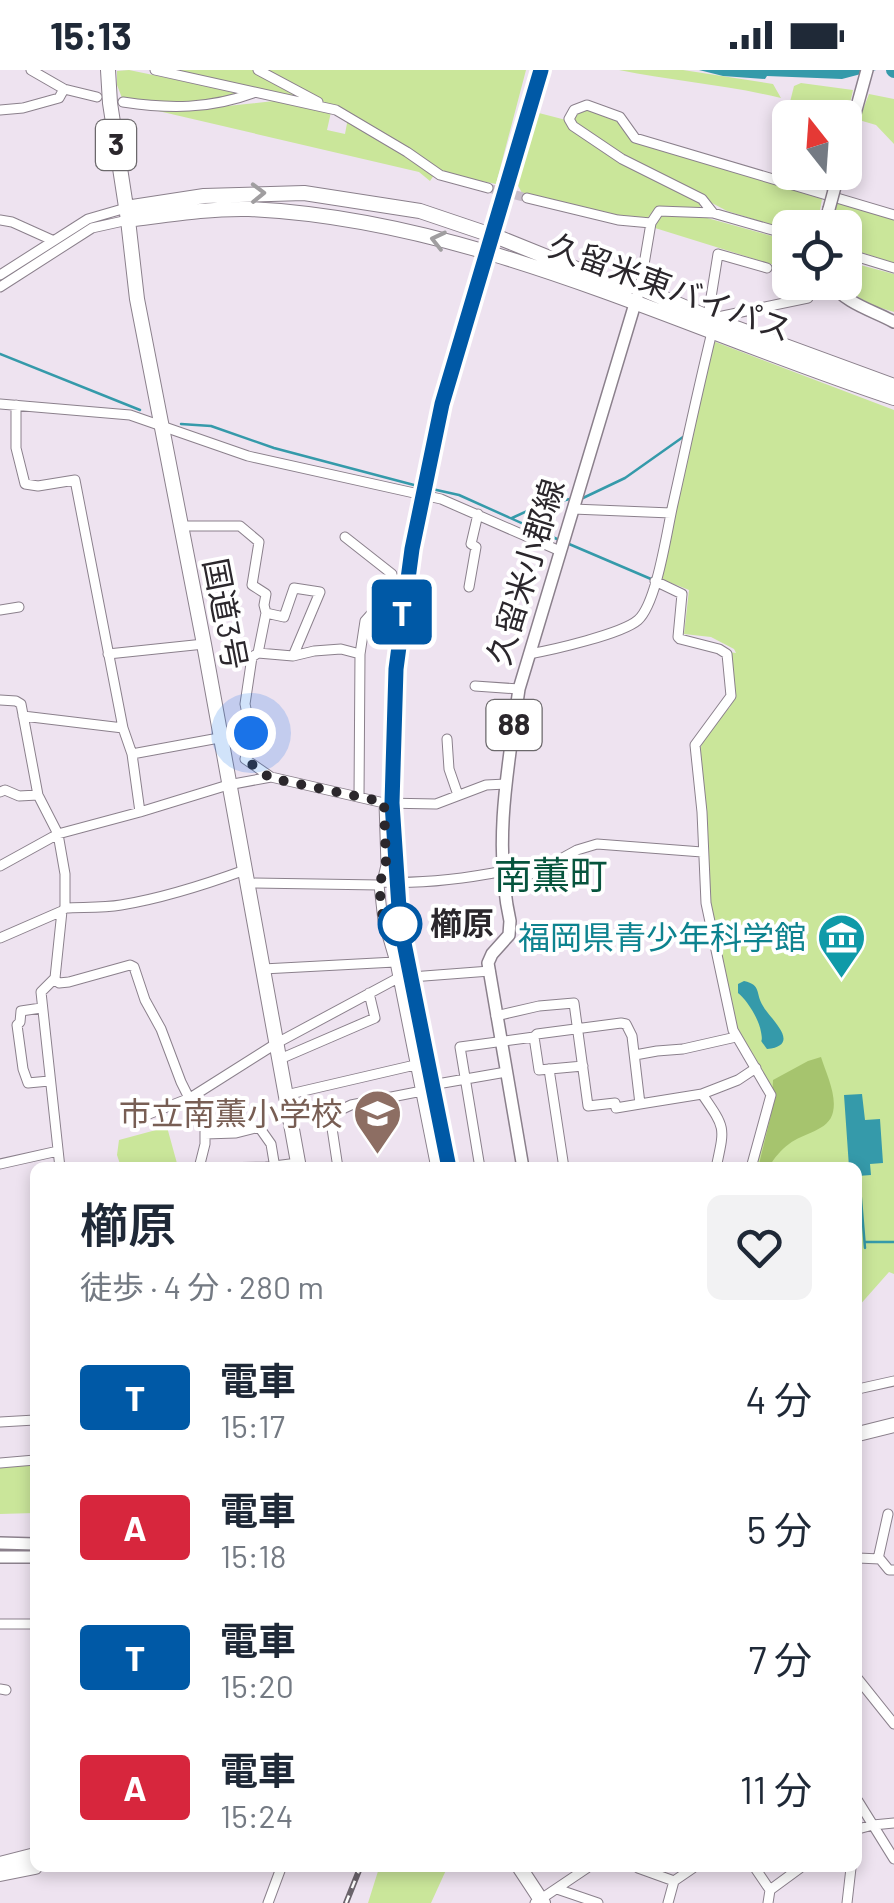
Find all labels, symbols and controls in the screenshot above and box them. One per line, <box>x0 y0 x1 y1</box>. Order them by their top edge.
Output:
text: 15:13 <box>50 12 132 58</box>
north arrow <box>772 100 862 190</box>
map controls <box>772 100 862 300</box>
road number: 3 <box>96 120 136 170</box>
one-way arrow <box>250 183 266 204</box>
button: locate <box>772 210 862 300</box>
street label: 久留米東バイパス <box>544 225 797 348</box>
one-way arrow <box>430 231 447 252</box>
street label: 久留米小郡線 <box>478 474 570 669</box>
street label: 国道3号 <box>198 555 256 672</box>
line badge: T <box>370 580 434 644</box>
text: T <box>392 591 412 633</box>
road number: 88 <box>486 700 542 750</box>
your location <box>226 708 276 758</box>
district label: 南薫町 <box>494 851 608 897</box>
marker: 櫛原 <box>379 903 421 945</box>
place label: 櫛原 <box>430 903 494 941</box>
museum icon: 福岡県青少年科学館 <box>815 912 867 980</box>
place label: 福岡県青少年科学館 <box>518 917 806 955</box>
school or university icon: 市立南薫小学校 <box>352 1088 404 1156</box>
place label: 市立南薫小学校 <box>119 1093 343 1131</box>
text: 櫛原 <box>80 1195 176 1253</box>
button: heart <box>707 1195 812 1300</box>
text: 徒歩 · 4 分 · 280 m <box>80 1267 324 1305</box>
text: 電車 <box>220 1357 296 1403</box>
text: T <box>125 1376 145 1418</box>
text: 4 分 <box>745 1376 812 1422</box>
text: 15:17 <box>220 1406 285 1444</box>
text: 電車 <box>220 1487 296 1533</box>
text: A <box>123 1506 147 1548</box>
text: 5 分 <box>747 1506 812 1552</box>
text: 15:18 <box>220 1536 286 1574</box>
text: 電車 <box>220 1617 296 1663</box>
text: T <box>125 1636 145 1678</box>
text: 7 分 <box>748 1636 812 1682</box>
text: 15:20 <box>220 1666 294 1704</box>
text: 電車 <box>220 1747 296 1793</box>
text: A <box>123 1766 147 1808</box>
text: 11 分 <box>740 1766 812 1812</box>
text: 15:24 <box>220 1796 293 1834</box>

